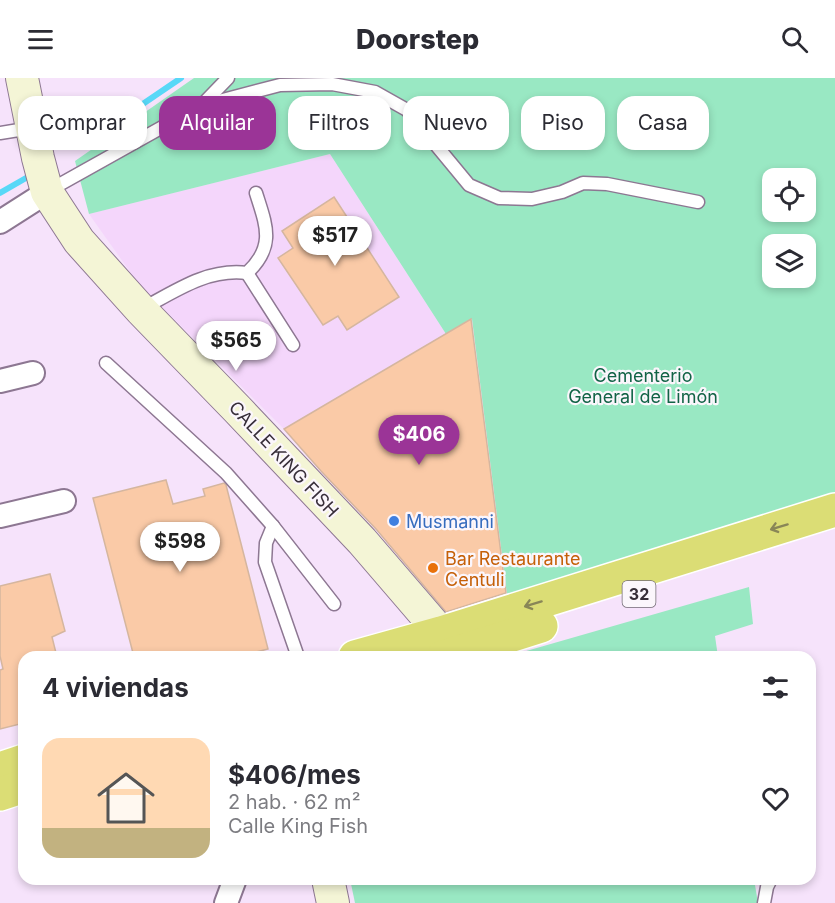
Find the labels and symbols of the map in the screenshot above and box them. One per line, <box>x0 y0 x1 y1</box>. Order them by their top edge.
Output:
pin: $517 <box>299 216 371 267</box>
pin: $565 <box>200 321 272 372</box>
park label: Cementerio General de Limón <box>568 365 718 407</box>
street label: CALLE KING FISH <box>225 397 343 521</box>
pin: $406 <box>383 415 455 466</box>
place label: Musmanni <box>406 511 494 532</box>
marker: Musmanni <box>387 514 401 528</box>
pin: $598 <box>144 522 216 573</box>
one-way arrow <box>770 522 789 533</box>
place label: Bar Restaurante Centuli <box>445 548 581 590</box>
marker: Bar Restaurante Centuli <box>426 561 440 575</box>
road number: 32 <box>622 581 656 607</box>
one-way arrow <box>524 600 543 611</box>

